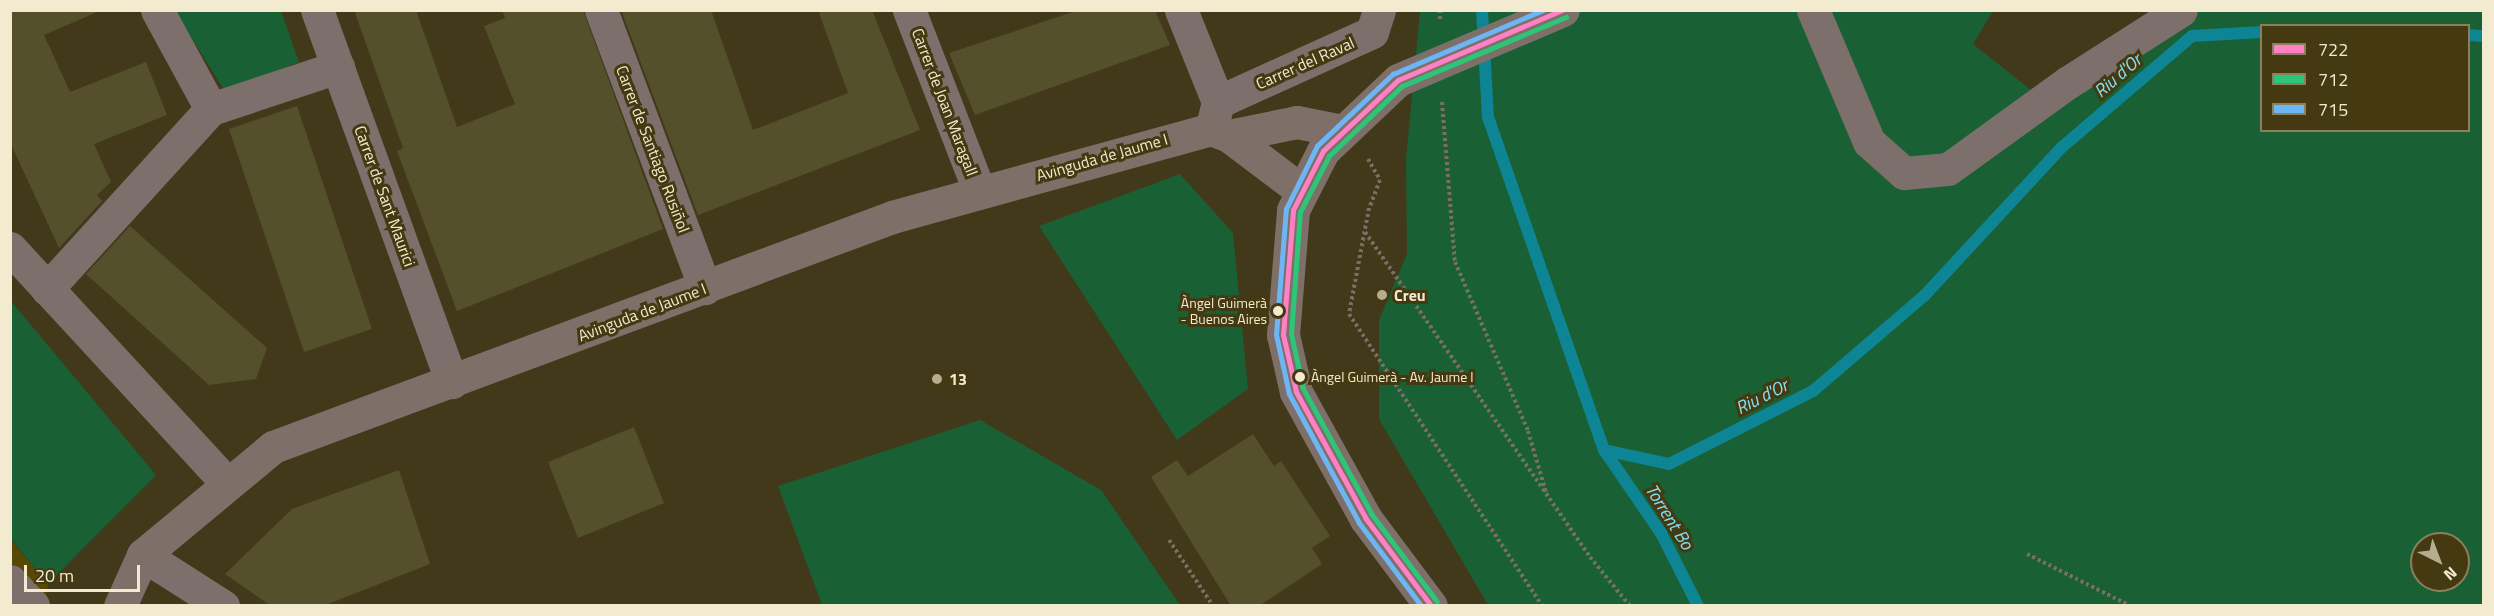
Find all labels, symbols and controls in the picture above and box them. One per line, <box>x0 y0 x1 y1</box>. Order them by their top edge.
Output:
legend <box>2260 24 2470 132</box>
street label: Carrer de Joan Maragall <box>908 25 982 179</box>
street label: Carrer del Raval <box>1253 33 1357 93</box>
text: 722 <box>2318 36 2348 63</box>
water label: Riu d'Or <box>2090 50 2146 102</box>
street label: Carrer de Santiago Rusiñol <box>612 63 694 235</box>
text: 712 <box>2318 66 2348 93</box>
text: 715 <box>2318 96 2348 123</box>
street label: Carrer de Sant Maurici <box>351 123 419 269</box>
street label: Avinguda de Jaume I <box>1034 129 1170 185</box>
street label: Avinguda de Jaume I <box>575 279 709 345</box>
place label: Creu <box>1394 285 1426 305</box>
marker: Creu <box>1375 288 1389 302</box>
place label: Àngel Guimerà - Buenos Aires <box>1180 295 1267 328</box>
marker: Àngel Guimerà - Buenos Aires <box>1272 305 1284 317</box>
place label: 13 <box>949 369 967 389</box>
place label: Àngel Guimerà - Av. Jaume l <box>1311 369 1474 385</box>
marker: Àngel Guimerà - Av. Jaume l <box>1294 371 1306 383</box>
marker: 13 <box>930 372 944 386</box>
water label: Riu d'Or <box>1732 375 1792 419</box>
water label: Torrent Bo <box>1640 480 1698 554</box>
north arrow <box>2410 532 2470 592</box>
scale bar <box>27 553 142 591</box>
text: N <box>2439 561 2463 587</box>
text: 20 m <box>35 562 74 589</box>

